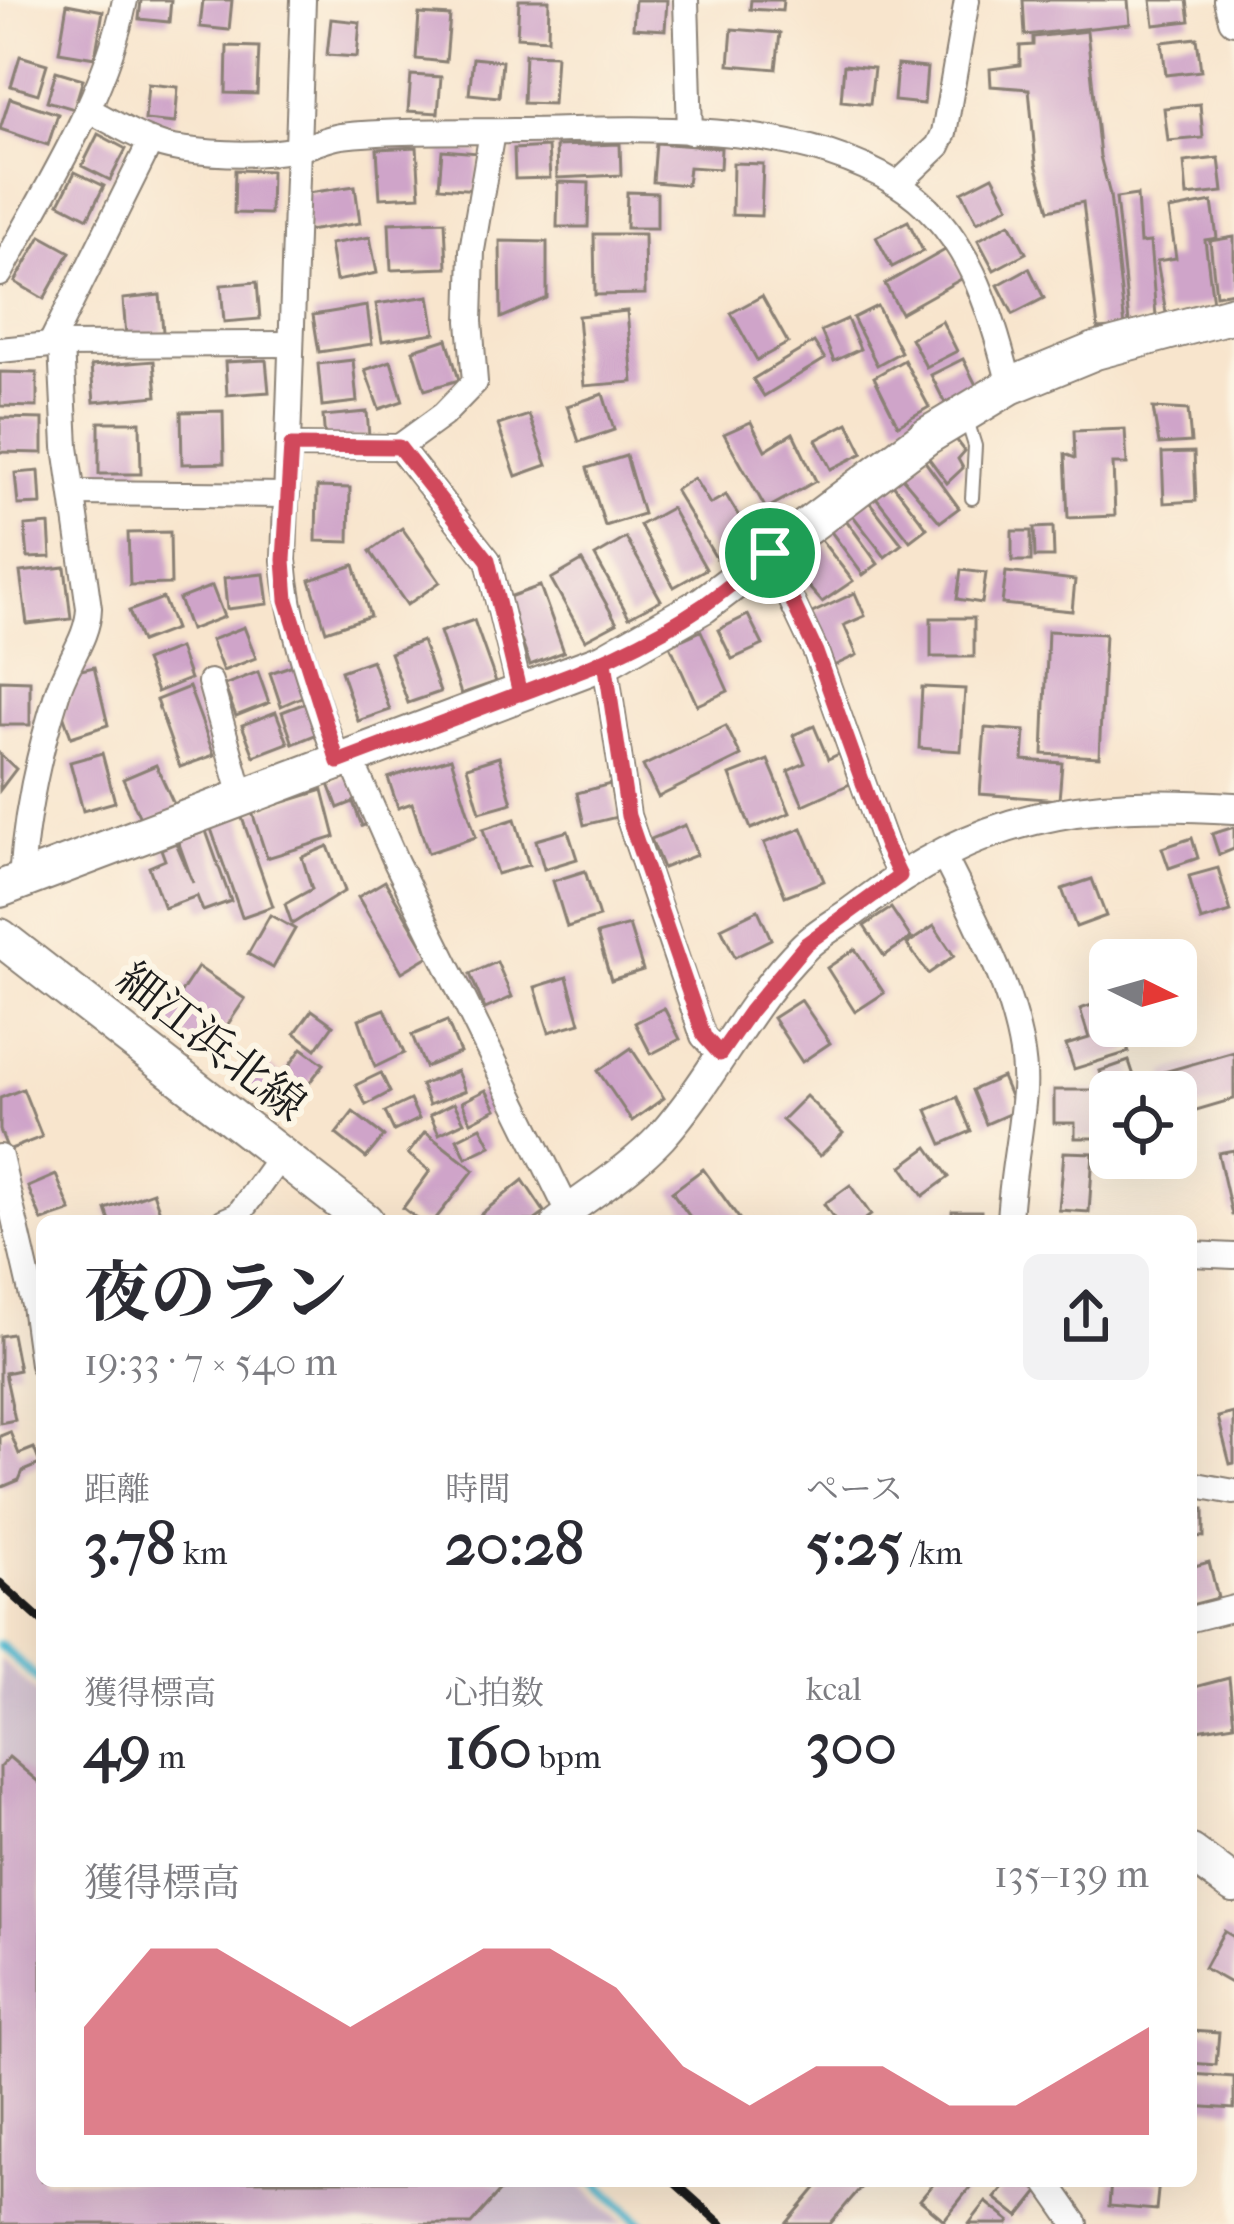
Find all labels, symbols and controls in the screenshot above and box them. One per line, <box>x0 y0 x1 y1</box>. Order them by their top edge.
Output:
pin <box>719 502 821 604</box>
icon: arrive <box>737 520 803 586</box>
north arrow <box>1089 939 1197 1047</box>
map controls <box>1089 939 1197 1179</box>
street label: 細江浜北線 <box>106 952 316 1132</box>
button: locate <box>1089 1071 1197 1179</box>
button: share <box>1023 1254 1149 1380</box>
text: 夜のラン <box>84 1255 348 1332</box>
text: 19:33 · 7 × 540 m <box>84 1339 337 1385</box>
text: 距離 <box>84 1470 150 1509</box>
text: 時間 <box>445 1470 511 1509</box>
text: ペース <box>806 1470 903 1509</box>
text: 3.78 <box>84 1509 176 1580</box>
text: 20:28 <box>445 1509 584 1580</box>
text: 5:25 <box>806 1509 903 1580</box>
text: km <box>176 1534 227 1573</box>
text: /km <box>903 1534 963 1573</box>
text: kcal <box>806 1670 862 1709</box>
text: 獲得標高 <box>84 1674 216 1713</box>
text: 心拍数 <box>445 1674 544 1713</box>
text: 300 <box>806 1709 897 1780</box>
text: 49 <box>84 1713 151 1784</box>
text: 160 <box>445 1713 532 1784</box>
text: m <box>151 1738 185 1777</box>
text: bpm <box>532 1738 601 1777</box>
text: 135–139 m <box>994 1851 1149 1897</box>
text: 獲得標高 <box>84 1860 240 1906</box>

